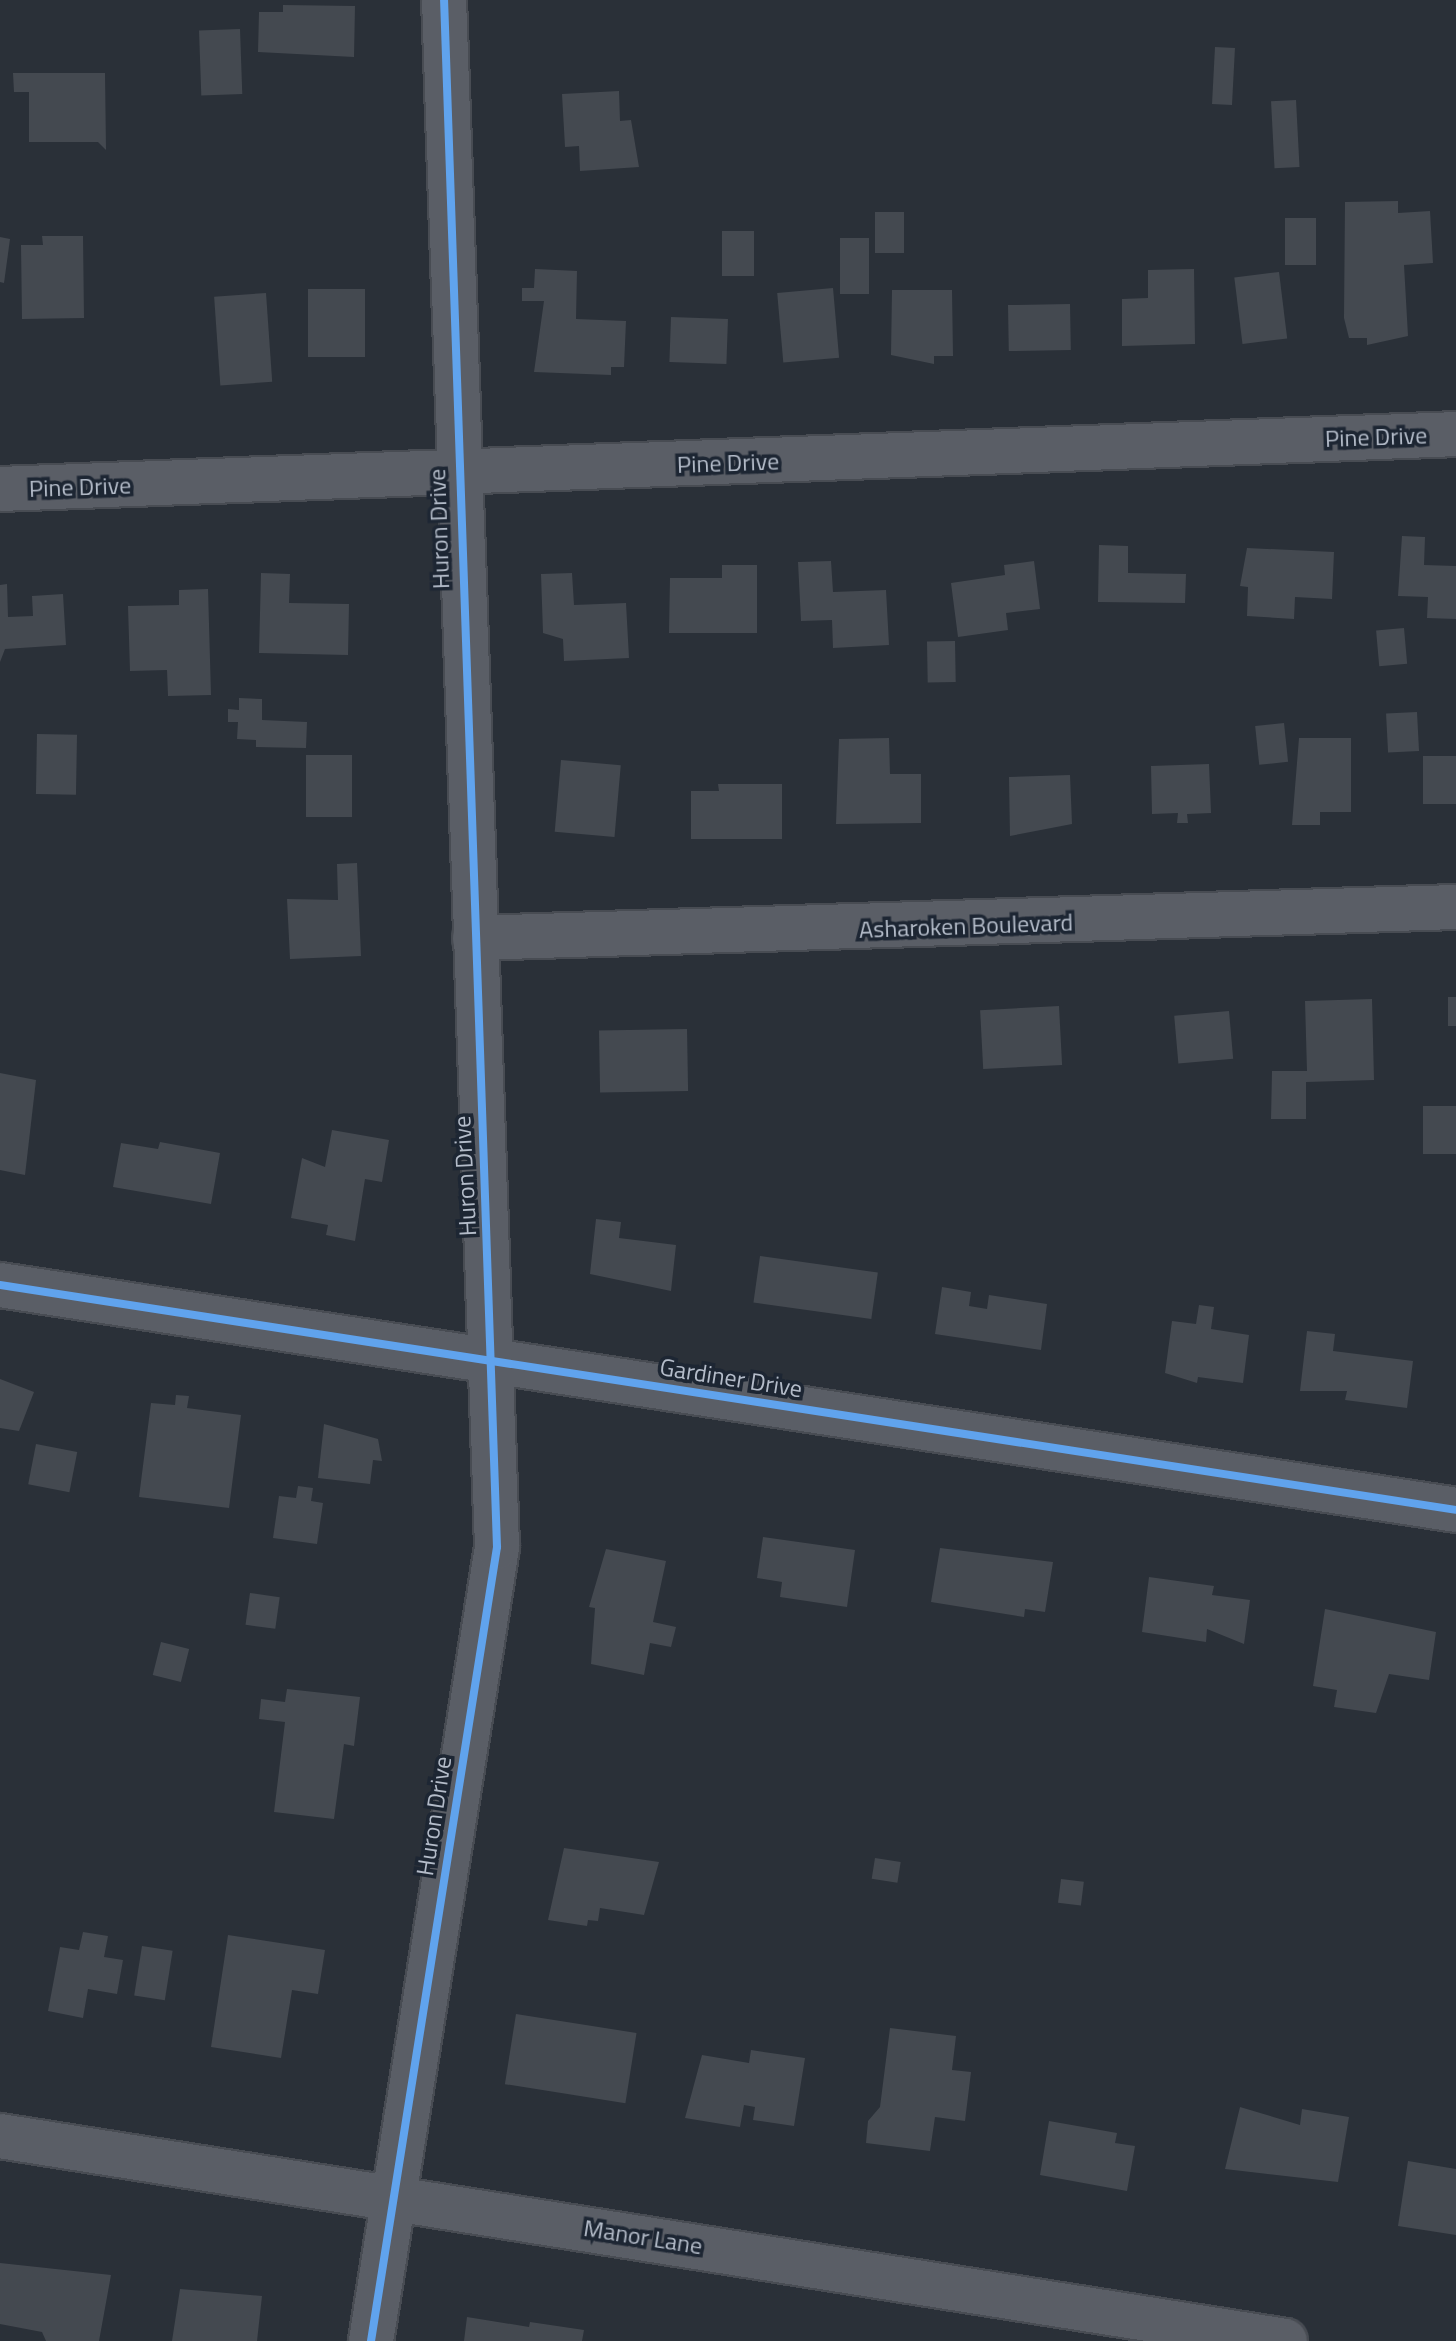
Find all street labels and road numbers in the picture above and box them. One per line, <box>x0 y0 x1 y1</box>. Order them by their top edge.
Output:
street label: Pine Drive <box>1324 421 1428 453</box>
street label: Pine Drive <box>676 447 780 479</box>
street label: Huron Drive <box>423 468 455 590</box>
street label: Pine Drive <box>28 471 132 503</box>
street label: Asharoken Boulevard <box>858 908 1074 944</box>
street label: Huron Drive <box>447 1115 483 1237</box>
street label: Gardiner Drive <box>658 1353 804 1403</box>
street label: Huron Drive <box>410 1754 458 1878</box>
street label: Manor Lane <box>582 2213 704 2261</box>

